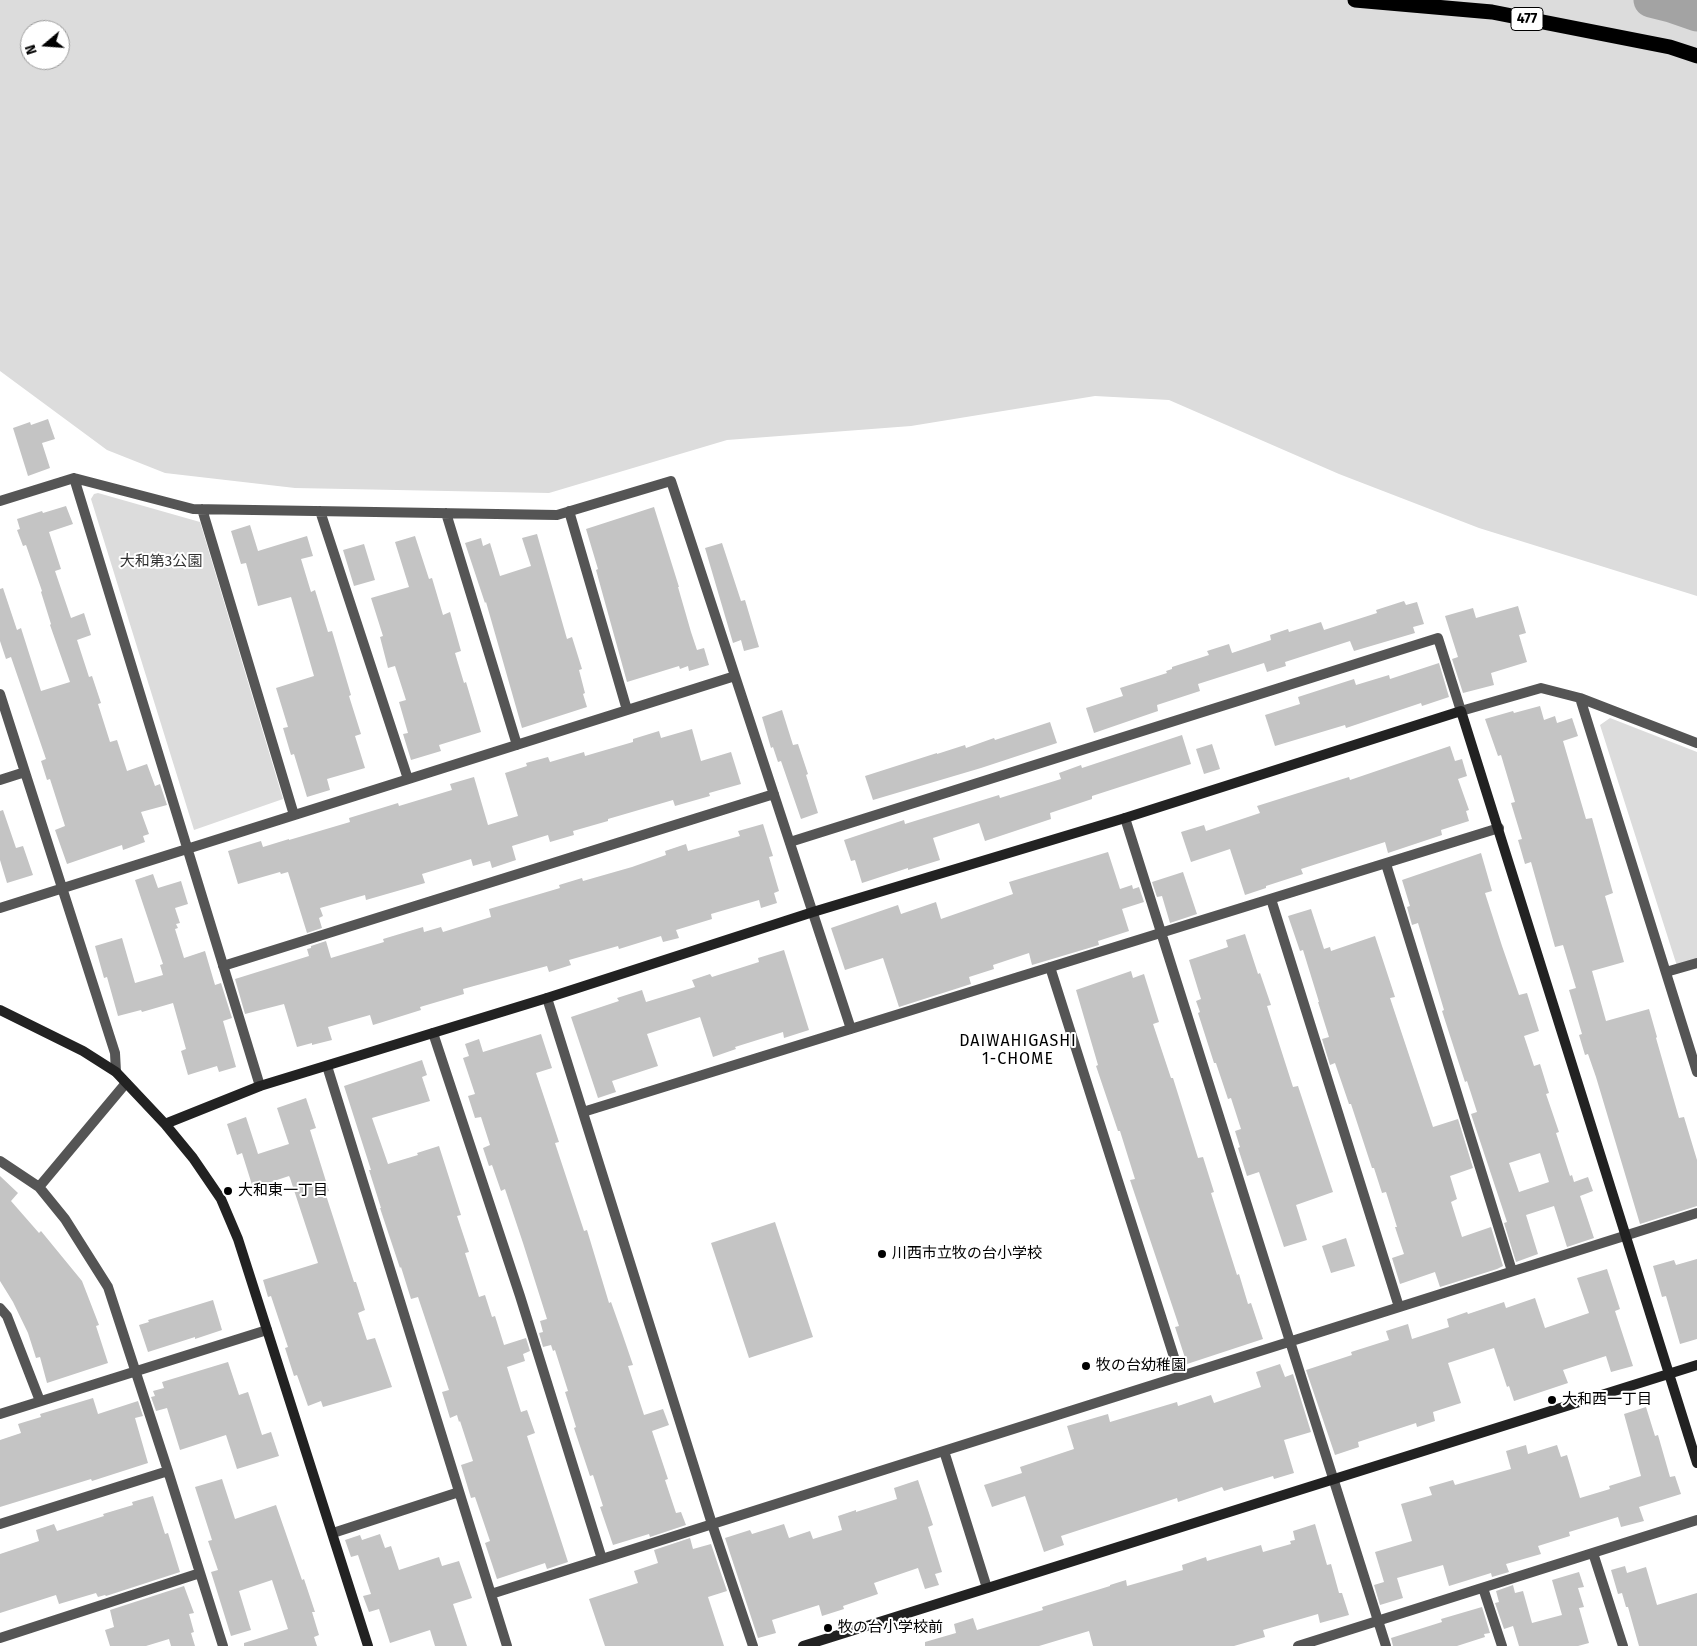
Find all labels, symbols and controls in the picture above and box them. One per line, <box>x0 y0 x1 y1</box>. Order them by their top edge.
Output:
road number: 477 <box>1511 8 1543 30</box>
north arrow <box>20 20 70 70</box>
text: N <box>22 42 41 57</box>
park label: 大和第3公園 <box>120 553 202 571</box>
district label: DAIWAHIGASHI 1-CHOME <box>958 1032 1078 1070</box>
place label: 大和東一丁目 <box>238 1182 328 1200</box>
marker: 大和東一丁目 <box>222 1185 234 1197</box>
place label: 川西市立牧の台小学校 <box>892 1245 1042 1263</box>
marker: 川西市立牧の台小学校 <box>876 1248 888 1260</box>
place label: 牧の台幼稚園 <box>1096 1357 1186 1375</box>
marker: 牧の台幼稚園 <box>1080 1360 1092 1372</box>
place label: 大和西一丁目 <box>1562 1391 1652 1409</box>
marker: 大和西一丁目 <box>1546 1394 1558 1406</box>
place label: 牧の台小学校前 <box>838 1619 943 1637</box>
marker: 牧の台小学校前 <box>822 1622 834 1634</box>

